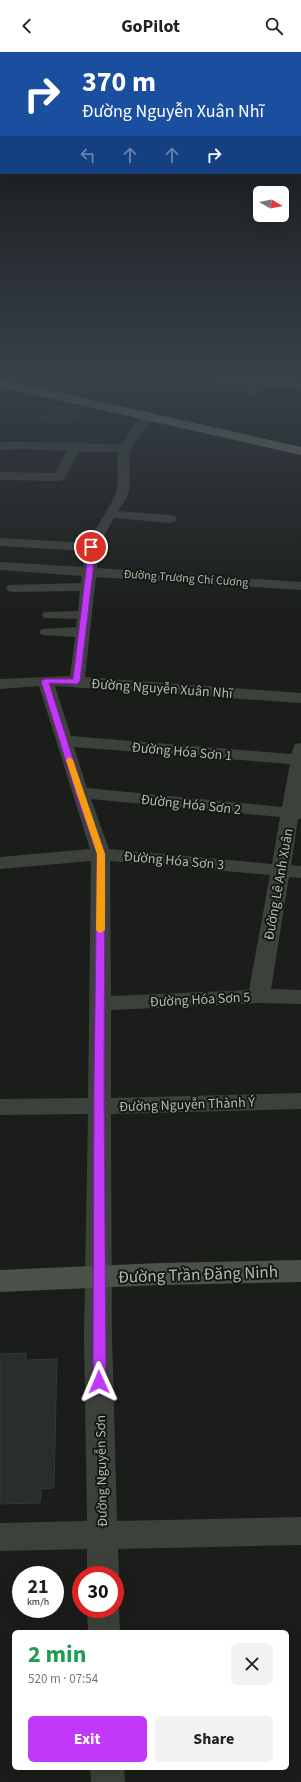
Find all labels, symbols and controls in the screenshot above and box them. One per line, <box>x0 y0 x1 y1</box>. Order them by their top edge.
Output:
text: GoPilot <box>121 14 180 39</box>
icon: back <box>16 15 38 37</box>
icon: search <box>263 15 285 37</box>
text: 370 m <box>82 62 156 102</box>
icon: right <box>16 68 68 120</box>
text: Đường Nguyễn Xuân Nhĩ <box>82 99 264 124</box>
icon: left <box>77 144 99 166</box>
icon: ahead <box>119 144 141 166</box>
icon: ahead <box>161 144 183 166</box>
icon: right <box>203 144 225 166</box>
north arrow <box>253 186 289 222</box>
map controls <box>253 186 289 222</box>
pin <box>74 530 108 564</box>
icon: arrive <box>80 536 102 558</box>
street label: Đường Trương Chí Cương <box>123 566 249 591</box>
street label: Đường Nguyễn Xuân Nhĩ <box>91 674 235 704</box>
street label: Đường Hóa Sơn 1 <box>131 738 233 766</box>
street label: Đường Hóa Sơn 2 <box>140 790 242 820</box>
street label: Đường Lê Anh Xuân <box>259 827 299 942</box>
street label: Đường Hóa Sơn 3 <box>123 847 225 875</box>
street label: Đường Hóa Sơn 5 <box>149 987 251 1013</box>
street label: Đường Nguyễn Thành Ý <box>119 1093 256 1117</box>
street label: Đường Trần Đăng Ninh <box>118 1260 278 1290</box>
position arrow <box>78 1361 120 1403</box>
street label: Đường Nguyễn Sơn <box>91 1415 113 1527</box>
speed limit sign: 30 <box>72 1566 124 1618</box>
text: 21 <box>27 1573 49 1601</box>
text: km/h <box>27 1595 49 1609</box>
text: 2 min <box>28 1637 86 1672</box>
button: close <box>231 1643 273 1685</box>
text: 520 m · 07:54 <box>28 1670 98 1688</box>
button: Exit <box>28 1716 147 1762</box>
button: Share <box>155 1716 273 1762</box>

